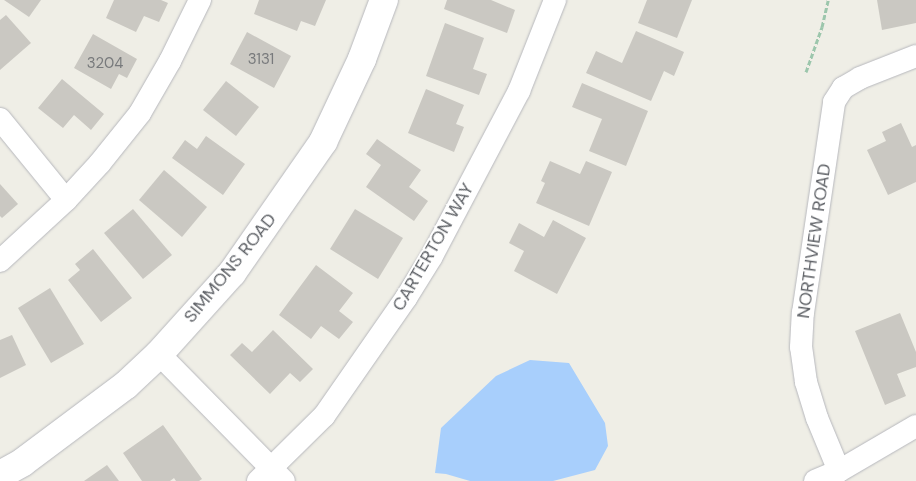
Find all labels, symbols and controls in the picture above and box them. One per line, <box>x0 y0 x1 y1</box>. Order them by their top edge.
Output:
house number: 3131 <box>248 51 274 69</box>
house number: 3204 <box>87 55 123 73</box>
street label: NORTHVIEW ROAD <box>792 162 836 320</box>
street label: CARTERTON WAY <box>388 179 478 315</box>
street label: SIMMONS ROAD <box>179 209 281 327</box>

